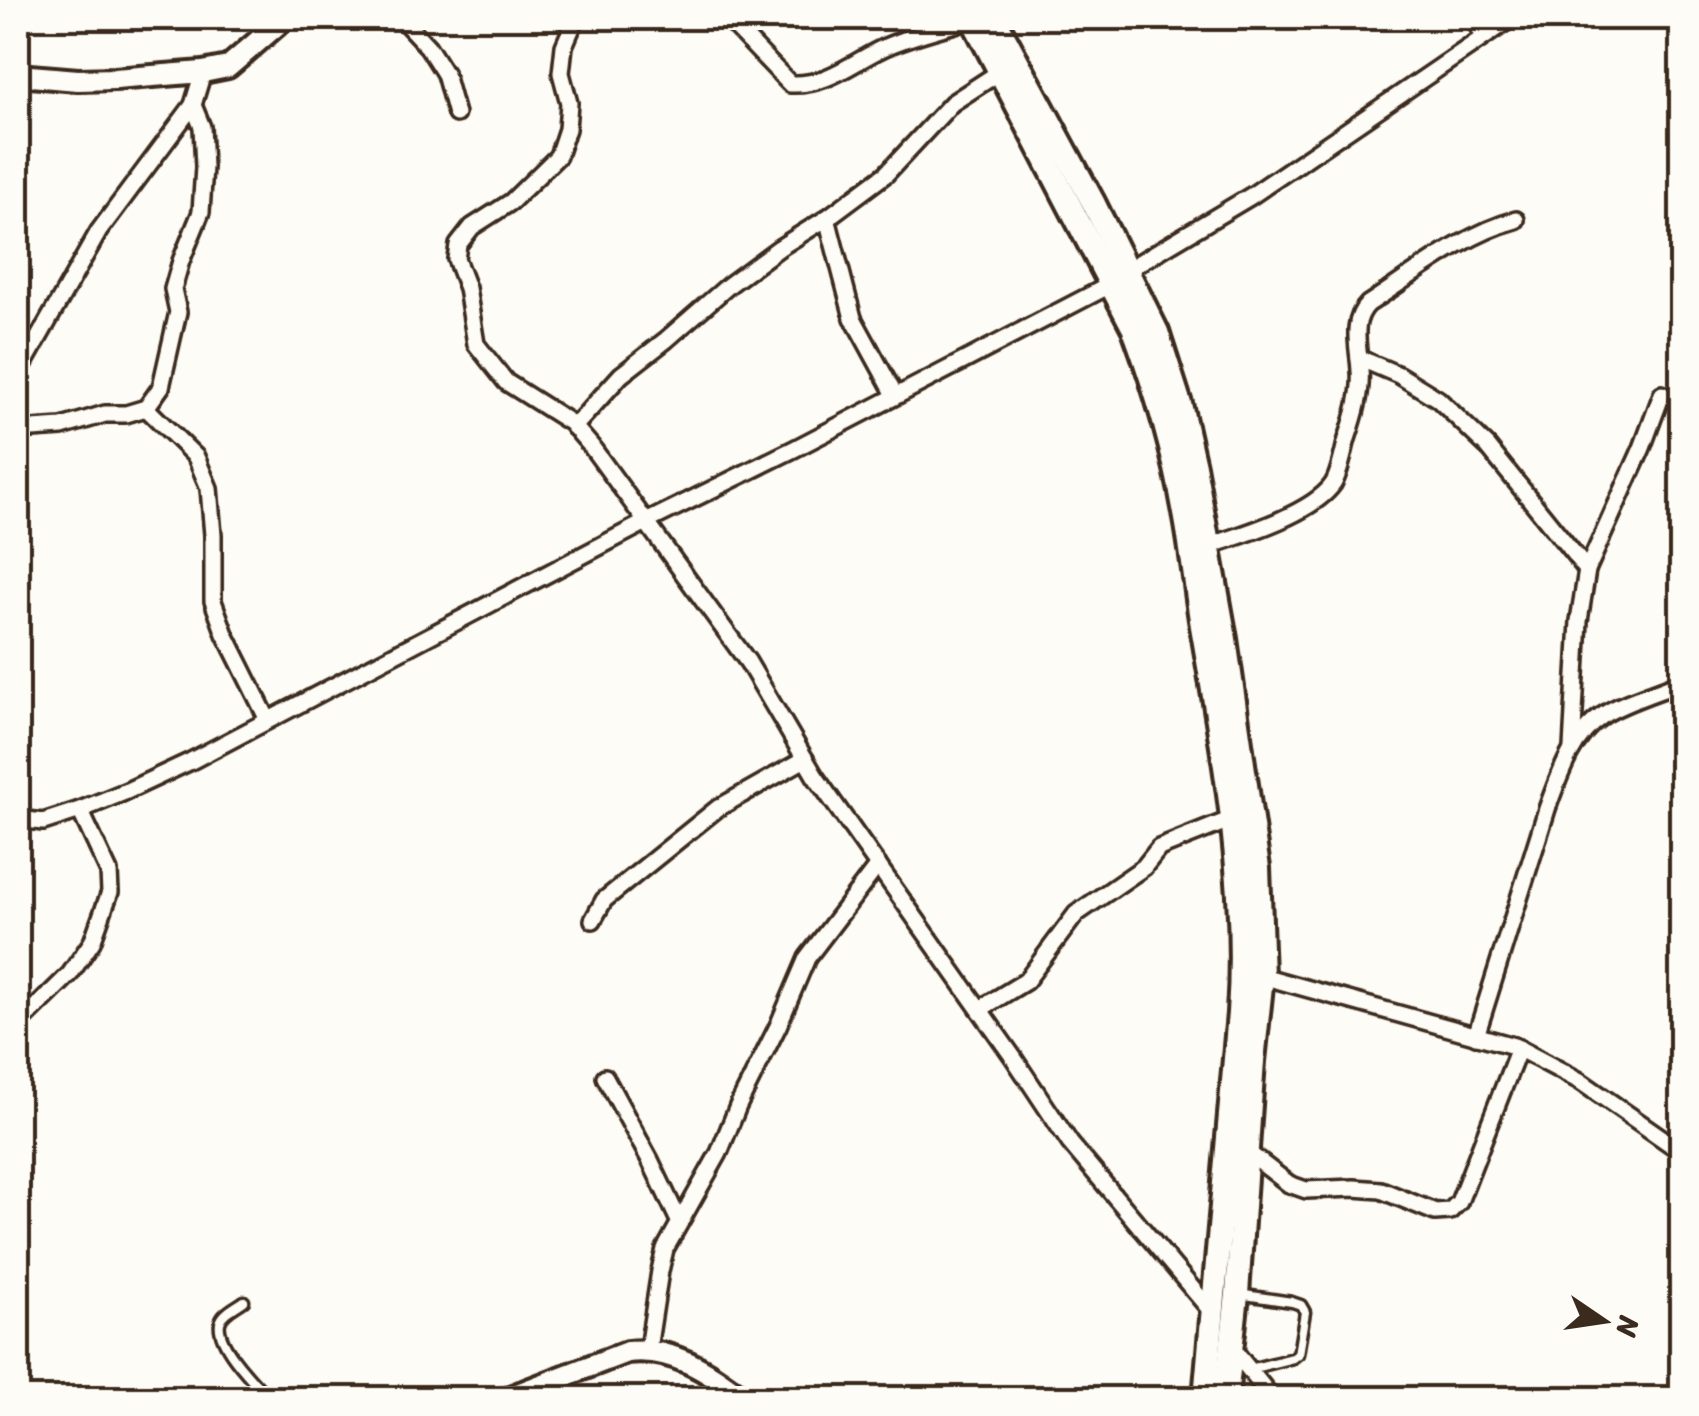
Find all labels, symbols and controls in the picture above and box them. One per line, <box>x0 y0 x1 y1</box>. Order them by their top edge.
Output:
north arrow <box>1554 1271 1654 1371</box>
text: N <box>1602 1311 1654 1342</box>

